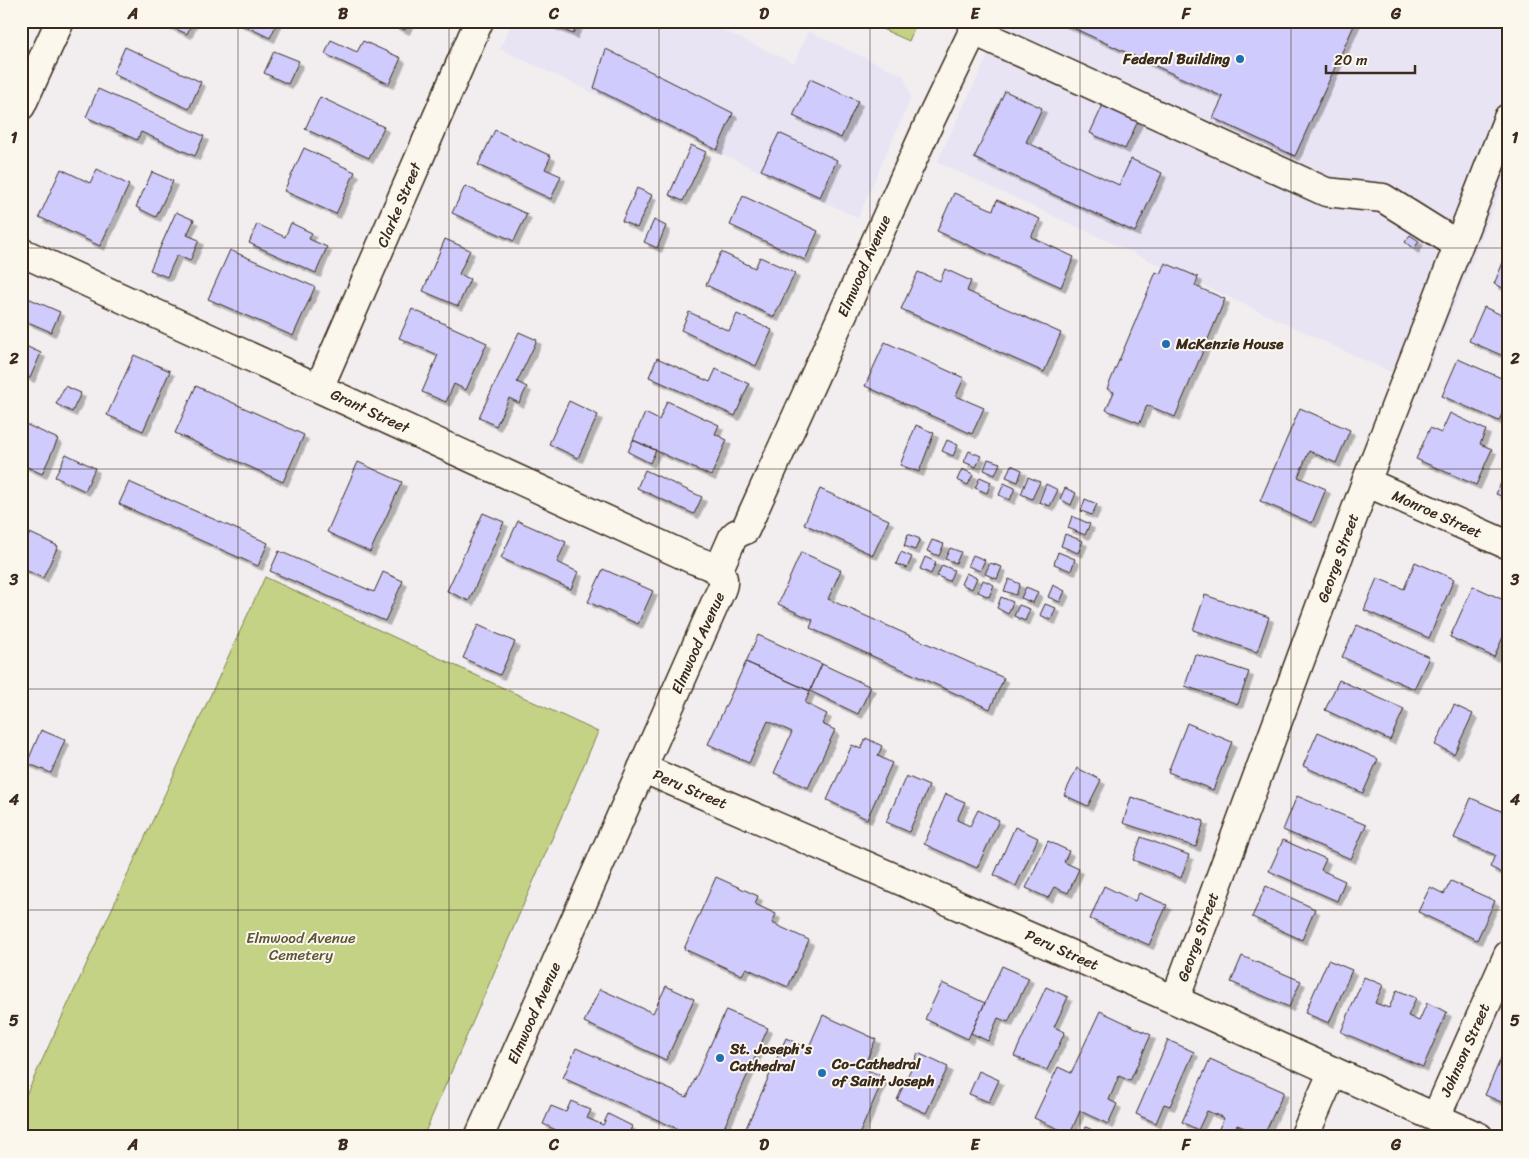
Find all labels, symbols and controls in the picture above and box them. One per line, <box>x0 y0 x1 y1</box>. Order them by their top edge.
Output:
text: A <box>127 0 138 28</box>
text: B <box>338 0 349 28</box>
text: C <box>548 0 560 28</box>
text: D <box>759 0 769 28</box>
text: E <box>971 0 981 28</box>
text: F <box>1181 0 1192 28</box>
text: G <box>1390 0 1402 28</box>
scale bar <box>1326 42 1415 74</box>
place label: Federal Building <box>1122 46 1230 72</box>
text: 20 m <box>1334 47 1368 73</box>
marker: Federal Building <box>1234 53 1246 65</box>
text: 1 <box>11 123 18 152</box>
text: 1 <box>1512 123 1519 152</box>
street label: Clarke Street <box>369 158 429 252</box>
street label: Elmwood Avenue <box>830 210 898 321</box>
place label: McKenzie House <box>1175 331 1284 357</box>
marker: McKenzie House <box>1160 338 1172 350</box>
text: 2 <box>8 344 19 373</box>
text: 2 <box>1509 344 1520 373</box>
street label: Grant Street <box>326 381 415 441</box>
street label: Monroe Street <box>1388 483 1487 546</box>
street label: George Street <box>1310 509 1366 606</box>
text: 3 <box>9 565 19 594</box>
text: 3 <box>1510 565 1520 594</box>
street label: Elmwood Avenue <box>664 587 732 698</box>
street label: Peru Street <box>649 762 732 816</box>
text: 4 <box>8 785 19 814</box>
text: 4 <box>1509 785 1520 814</box>
street label: George Street <box>1170 888 1226 985</box>
street label: Peru Street <box>1021 922 1104 978</box>
park label: Elmwood Avenue Cemetery <box>246 925 356 968</box>
street label: Elmwood Avenue <box>500 957 568 1068</box>
street label: Johnson Street <box>1432 999 1497 1102</box>
text: 5 <box>9 1006 19 1035</box>
text: 5 <box>1510 1006 1520 1035</box>
place label: St. Joseph's Cathedral <box>729 1036 813 1079</box>
place label: Co-Cathedral of Saint Joseph <box>831 1051 934 1094</box>
marker: St. Joseph's Cathedral <box>714 1052 726 1064</box>
marker: Co-Cathedral of Saint Joseph <box>816 1067 828 1079</box>
text: A <box>127 1130 138 1158</box>
text: B <box>338 1130 349 1158</box>
text: C <box>548 1130 560 1158</box>
text: D <box>759 1130 769 1158</box>
text: E <box>971 1130 981 1158</box>
text: F <box>1181 1130 1192 1158</box>
text: G <box>1390 1130 1402 1158</box>

